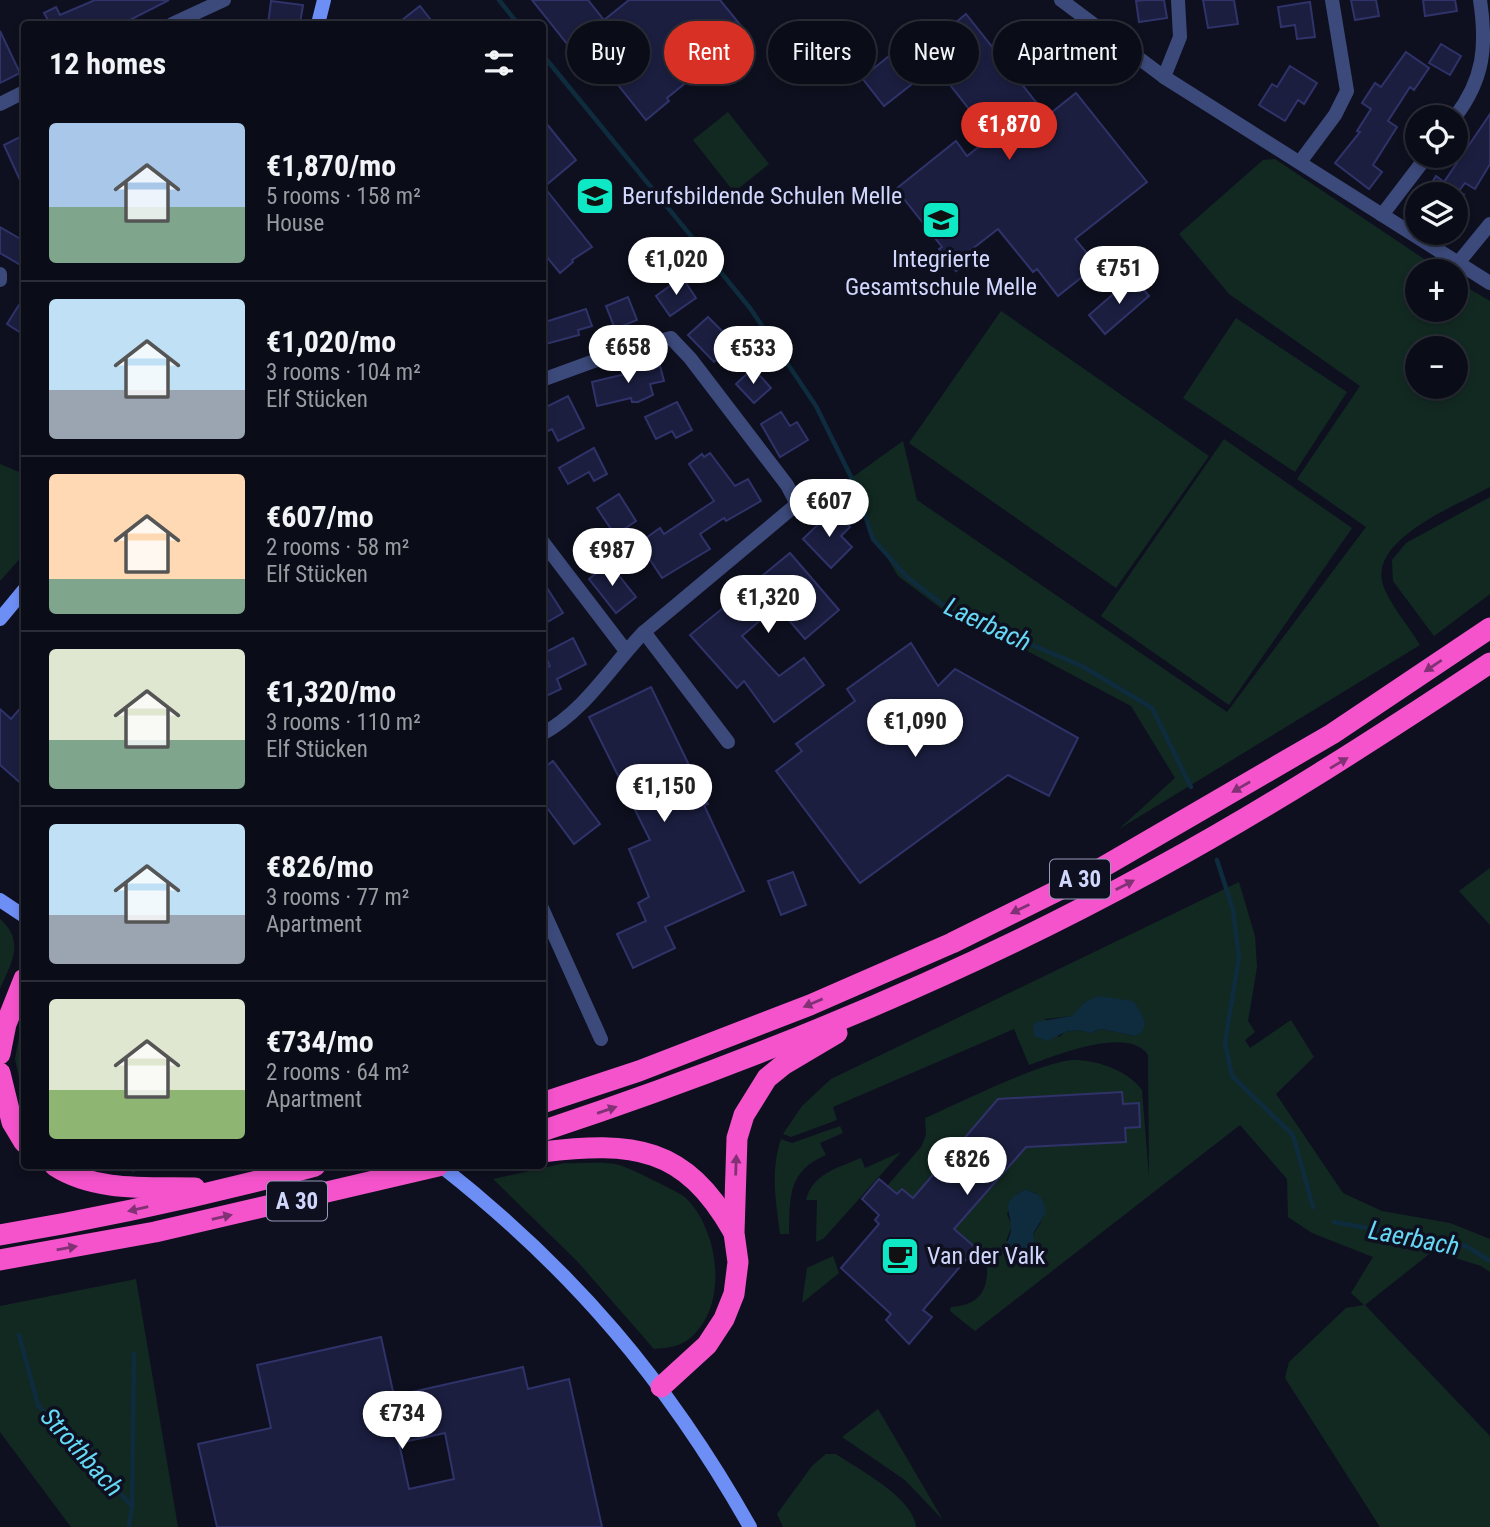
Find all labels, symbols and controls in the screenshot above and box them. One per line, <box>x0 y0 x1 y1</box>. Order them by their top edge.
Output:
chip: Buy <box>567 21 650 84</box>
chip: Rent <box>664 21 754 84</box>
chip: Filters <box>768 21 876 84</box>
chip: New <box>890 21 979 84</box>
chip: Apartment <box>993 21 1142 84</box>
icon: filters <box>480 44 518 82</box>
text: 12 homes <box>49 46 166 81</box>
pin: €1,870 <box>952 102 1066 162</box>
map controls <box>1405 105 1468 399</box>
button: locate <box>1405 105 1468 168</box>
text: €1,870 <box>977 111 1041 138</box>
text: €1,870/mo <box>266 148 396 183</box>
icon: home <box>105 151 189 235</box>
school or university icon: Berufsbildende Schulen Melle <box>574 175 616 217</box>
place label: Berufsbildende Schulen Melle <box>622 182 902 210</box>
button: layers <box>1405 182 1468 245</box>
text: 5 rooms · 158 m² <box>266 183 421 210</box>
school or university icon: Integrierte Gesamtschule Melle <box>920 199 962 241</box>
text: House <box>266 210 324 237</box>
pin: €1,020 <box>619 238 733 297</box>
place label: Integrierte Gesamtschule Melle <box>845 245 1037 301</box>
text: €1,020 <box>644 246 708 273</box>
pin: €751 <box>1078 246 1160 306</box>
text: €751 <box>1096 255 1142 282</box>
button: + <box>1405 259 1468 322</box>
text: €1,020/mo <box>266 324 396 359</box>
pin: €658 <box>587 326 669 385</box>
pin: €533 <box>712 326 794 386</box>
icon: home <box>105 327 189 411</box>
text: €658 <box>605 334 651 361</box>
text: €533 <box>730 335 776 362</box>
button: − <box>1405 336 1468 399</box>
text: 3 rooms · 104 m² <box>266 359 421 386</box>
text: Elf Stücken <box>266 386 368 413</box>
pin: €607 <box>788 480 870 539</box>
text: €607 <box>806 488 852 515</box>
text: €607/mo <box>266 499 374 534</box>
icon: home <box>105 502 189 586</box>
pin: €987 <box>571 528 653 588</box>
text: 2 rooms · 58 m² <box>266 534 409 561</box>
text: €987 <box>589 537 635 564</box>
text: Elf Stücken <box>266 561 368 588</box>
pin: €1,320 <box>711 576 825 635</box>
text: €1,320 <box>736 584 800 611</box>
water label: Laerbach <box>940 591 1036 657</box>
one-way arrow <box>1424 659 1443 672</box>
text: €1,320/mo <box>266 674 396 709</box>
icon: home <box>105 677 189 761</box>
pin: €1,090 <box>858 700 972 759</box>
text: €1,090 <box>883 708 947 735</box>
text: 3 rooms · 110 m² <box>266 709 421 736</box>
text: Elf Stücken <box>266 736 368 763</box>
one-way arrow <box>1330 756 1349 769</box>
pin: €1,150 <box>607 764 721 824</box>
text: €1,150 <box>632 773 696 800</box>
one-way arrow <box>1231 781 1251 793</box>
text: €826/mo <box>266 849 374 884</box>
icon: home <box>105 852 189 936</box>
road number: A 30 <box>1050 860 1110 898</box>
one-way arrow <box>1115 879 1135 891</box>
text: 3 rooms · 77 m² <box>266 884 409 911</box>
one-way arrow <box>1010 903 1031 915</box>
text: Apartment <box>266 911 362 938</box>
one-way arrow <box>803 998 824 1009</box>
text: €734/mo <box>266 1024 374 1059</box>
icon: home <box>105 1027 189 1111</box>
text: 2 rooms · 64 m² <box>266 1059 409 1086</box>
text: Apartment <box>266 1086 362 1113</box>
one-way arrow <box>597 1104 618 1115</box>
pin: €826 <box>926 1138 1008 1197</box>
text: €826 <box>944 1146 990 1173</box>
one-way arrow <box>730 1154 742 1176</box>
road number: A 30 <box>267 1182 327 1220</box>
one-way arrow <box>127 1204 149 1215</box>
one-way arrow <box>211 1212 233 1223</box>
water label: Laerbach <box>1366 1215 1462 1261</box>
cafe icon: Van der Valk <box>879 1235 921 1277</box>
place label: Van der Valk <box>927 1242 1045 1270</box>
one-way arrow <box>56 1243 78 1254</box>
pin: €734 <box>361 1392 443 1451</box>
text: €734 <box>379 1400 425 1427</box>
water label: Strothbach <box>35 1402 129 1502</box>

